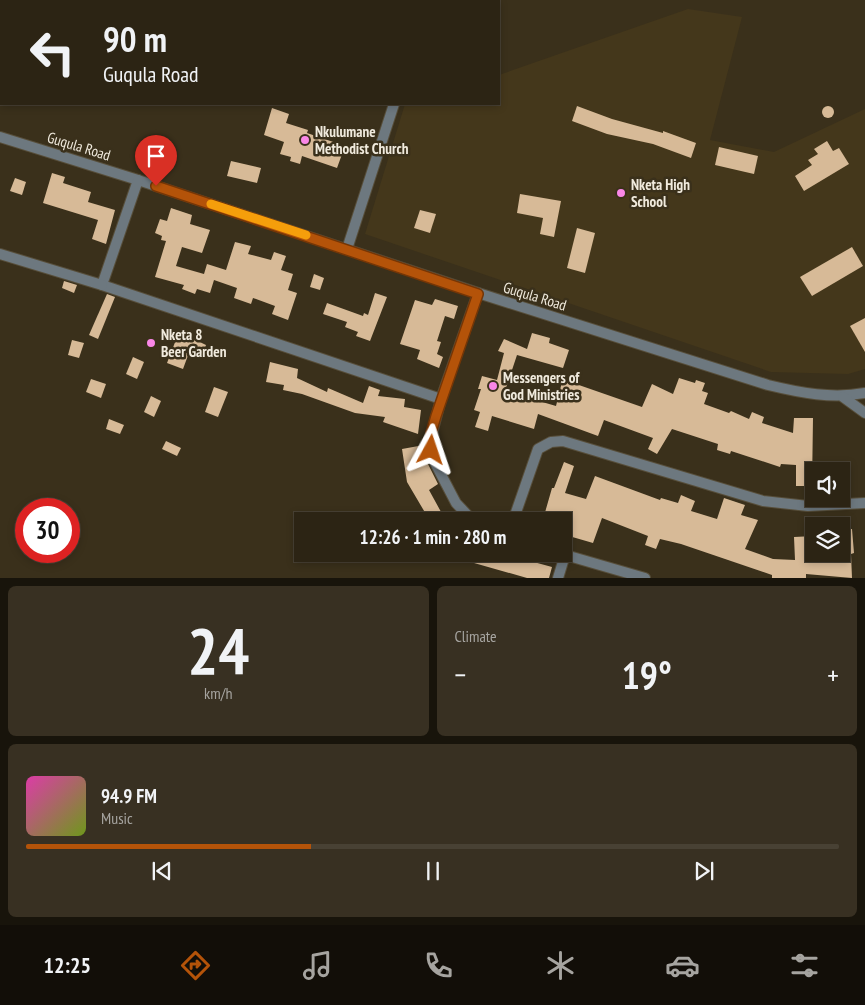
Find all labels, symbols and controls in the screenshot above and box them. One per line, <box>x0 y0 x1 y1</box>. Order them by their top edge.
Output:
text: 90 m <box>103 16 167 62</box>
icon: left <box>20 20 85 85</box>
text: Guqula Road <box>103 60 199 88</box>
place label: Nkulumane Methodist Church <box>315 122 409 158</box>
street label: Guqula Road <box>45 127 113 165</box>
marker: Nkulumane Methodist Church <box>299 134 311 146</box>
pin <box>135 135 177 186</box>
icon: arrive <box>142 142 170 170</box>
place label: Nketa High School <box>631 175 690 211</box>
marker: Nketa High School <box>615 187 627 199</box>
street label: Guqula Road <box>501 277 569 315</box>
place label: Nketa 8 Beer Garden <box>161 325 227 361</box>
marker: Nketa 8 Beer Garden <box>145 337 157 349</box>
place label: Messengers of God Ministries <box>503 368 580 404</box>
marker: Messengers of God Ministries <box>487 380 499 392</box>
position arrow <box>404 423 456 475</box>
map controls <box>805 462 850 562</box>
button: sound <box>805 462 850 507</box>
speed limit sign: 30 <box>15 498 80 563</box>
button: layers <box>805 517 850 562</box>
text: 12:26 · 1 min · 280 m <box>360 525 506 549</box>
text: 24 <box>187 608 249 692</box>
text: Climate <box>455 626 497 646</box>
text: 19° <box>622 650 672 699</box>
text: − <box>455 656 466 693</box>
text: + <box>827 656 839 693</box>
text: km/h <box>204 683 232 703</box>
text: 94.9 FM <box>101 784 157 808</box>
text: Music <box>101 808 133 828</box>
icon: previous <box>148 857 176 885</box>
icon: pause <box>419 857 447 885</box>
icon: next <box>690 857 718 885</box>
icon: directions <box>178 948 213 983</box>
icon: music <box>300 948 335 983</box>
icon: phone <box>421 948 456 983</box>
icon: climate <box>543 948 578 983</box>
icon: car <box>665 948 700 983</box>
icon: filters <box>787 948 822 983</box>
text: 12:25 <box>43 951 91 979</box>

